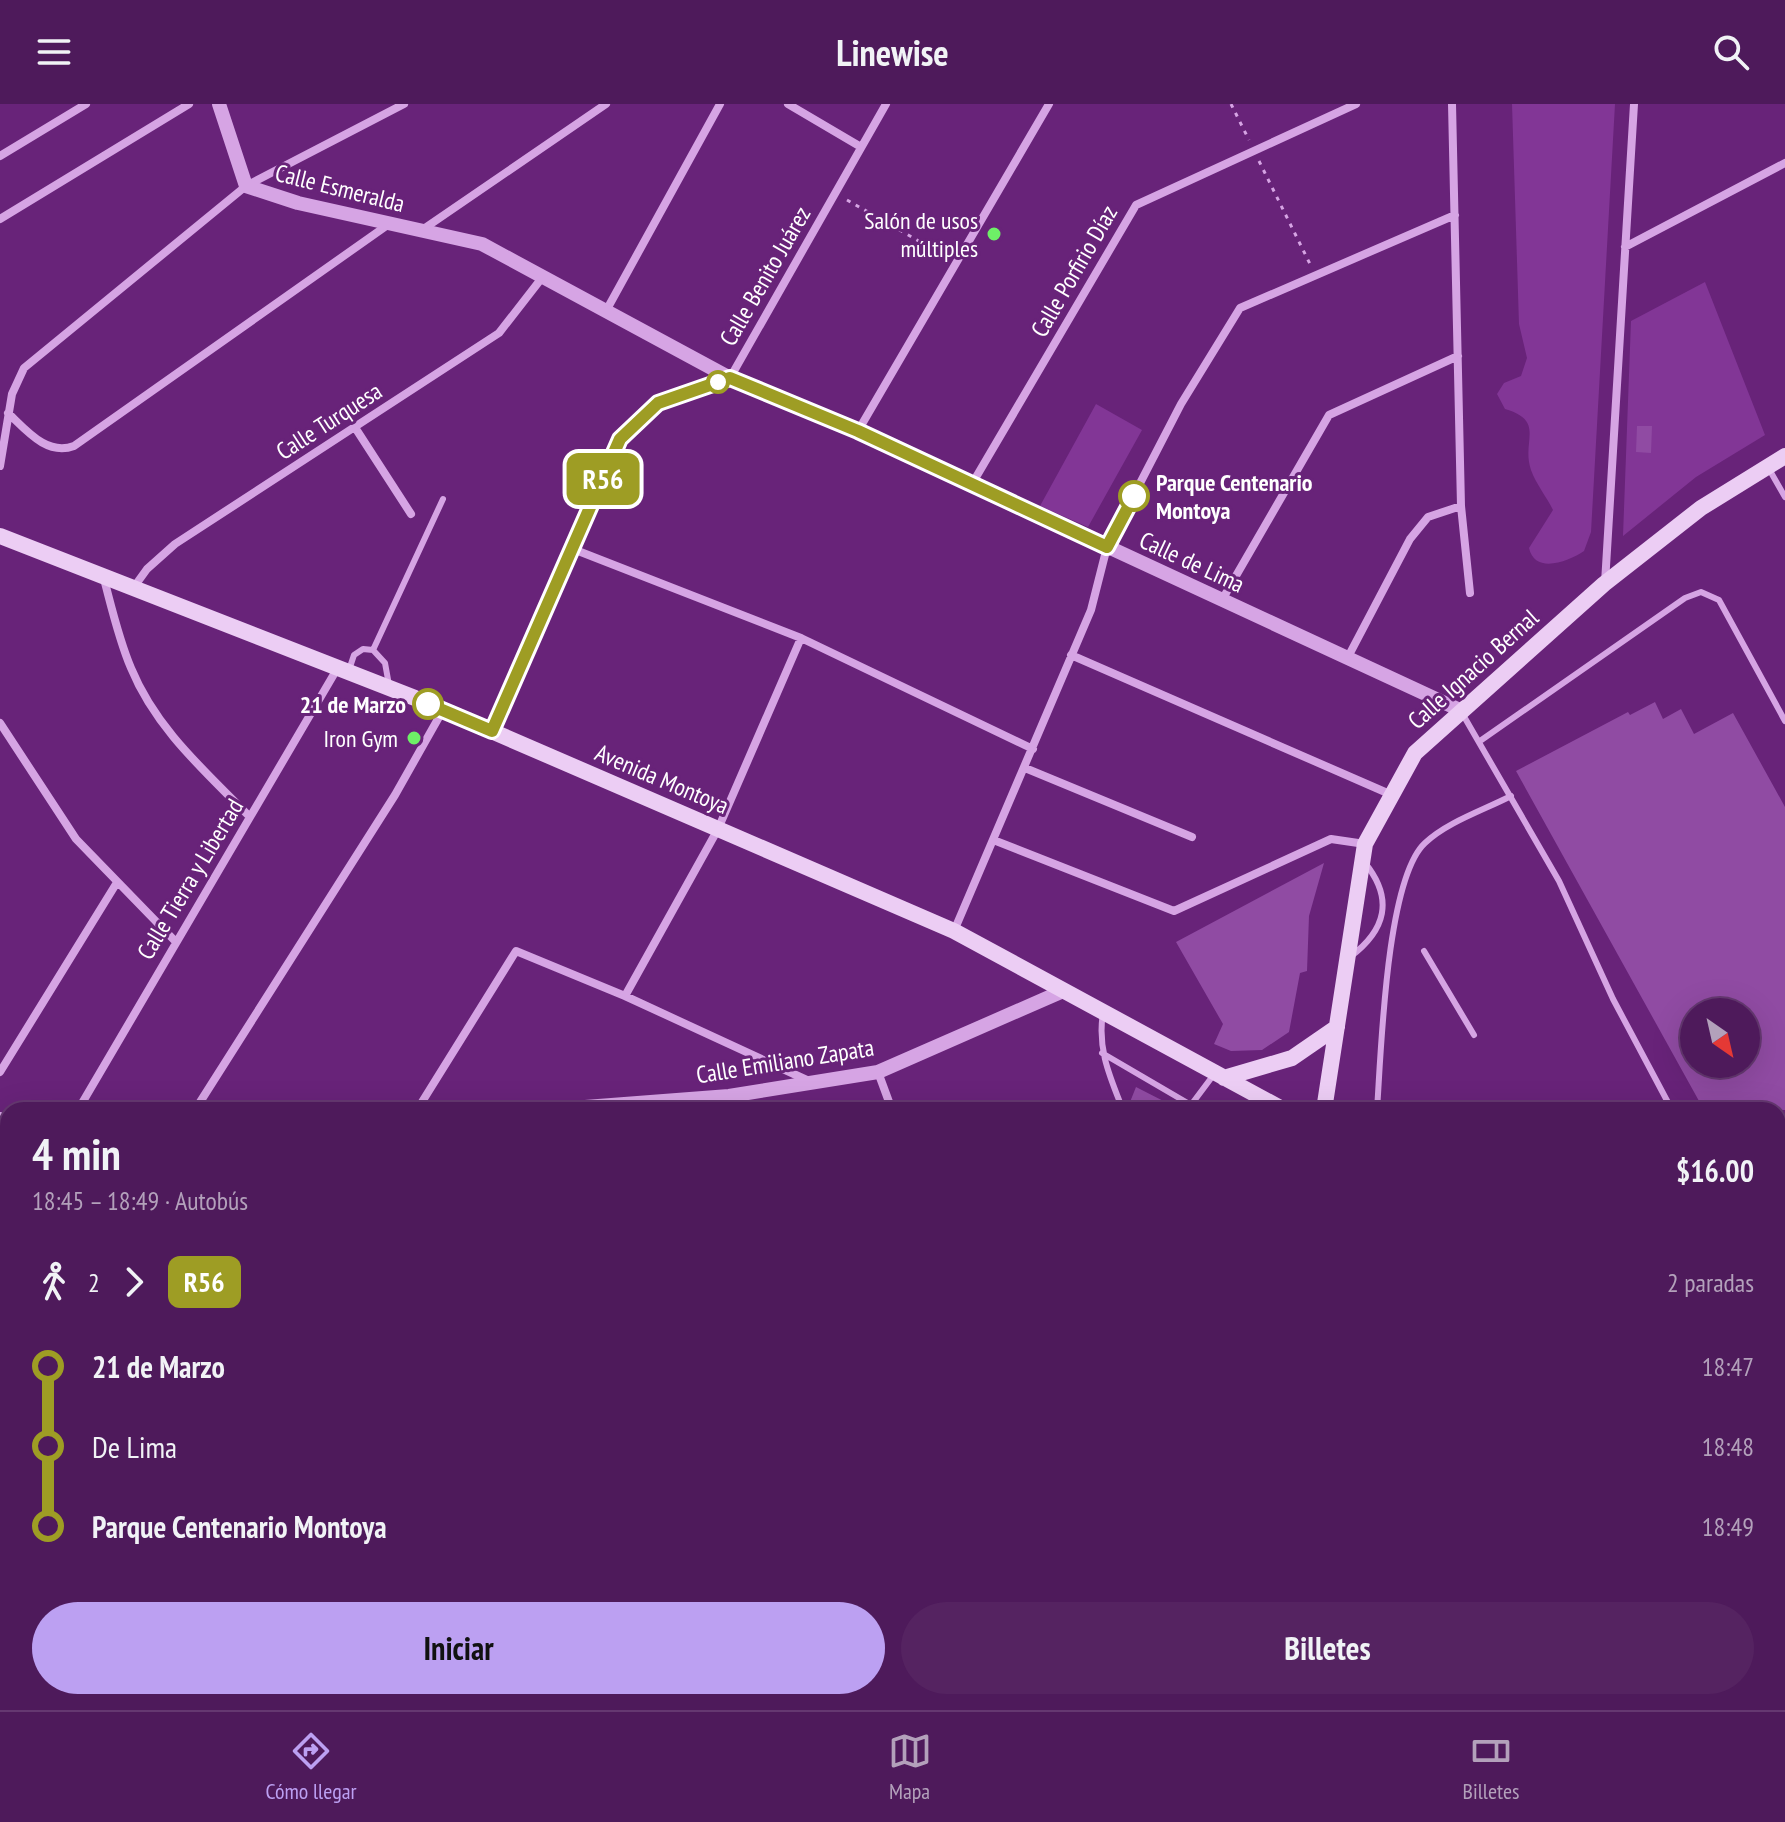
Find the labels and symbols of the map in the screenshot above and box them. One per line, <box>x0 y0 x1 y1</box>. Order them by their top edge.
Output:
street label: Calle Esmeralda <box>272 157 408 219</box>
street label: Calle Porfirio Díaz <box>1024 199 1124 343</box>
street label: Calle Benito Juárez <box>713 201 817 351</box>
place label: Salón de usos múltiples <box>864 205 978 264</box>
marker: Salón de usos múltiples <box>985 225 1003 243</box>
unlabelled marker <box>707 371 729 393</box>
street label: Calle Turquesa <box>270 375 388 467</box>
line badge: R56 <box>557 453 649 505</box>
place label: Parque Centenario Montoya <box>1156 467 1313 526</box>
marker: Parque Centenario Montoya <box>1119 481 1149 511</box>
street label: Calle de Lima <box>1135 524 1249 600</box>
street label: Calle Ignacio Bernal <box>1401 602 1545 736</box>
place label: 21 de Marzo <box>300 689 406 720</box>
marker: 21 de Marzo <box>413 689 443 719</box>
place label: Iron Gym <box>323 723 398 754</box>
marker: Iron Gym <box>405 729 423 747</box>
street label: Avenida Montoya <box>591 737 733 821</box>
street label: Calle Tierra y Libertad <box>130 793 250 965</box>
north arrow <box>1680 998 1760 1078</box>
street label: Calle Emiliano Zapata <box>694 1032 876 1090</box>

